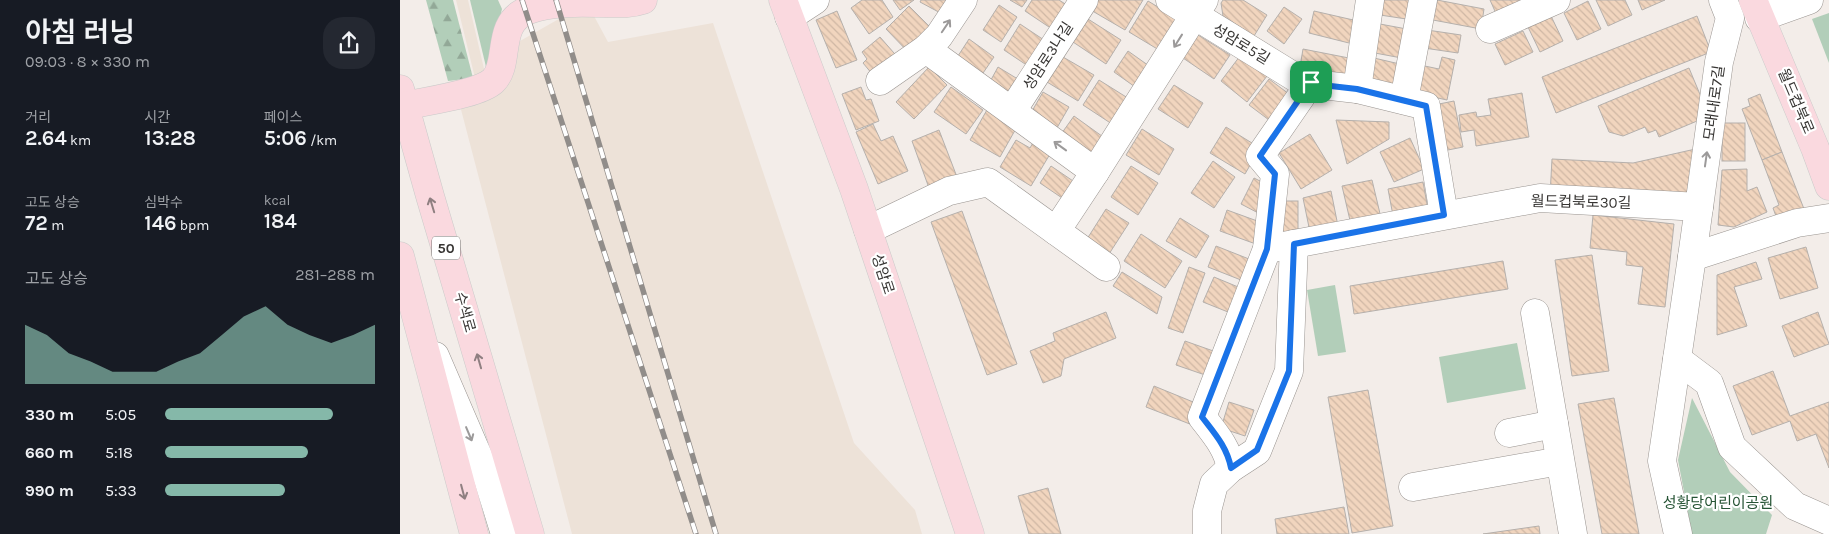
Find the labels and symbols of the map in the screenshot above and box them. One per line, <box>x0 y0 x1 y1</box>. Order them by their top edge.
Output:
street label: 성암로3나길 <box>1019 18 1077 94</box>
one-way arrow <box>941 19 951 33</box>
street label: 성암로5길 <box>1209 20 1273 68</box>
one-way arrow <box>1172 34 1183 48</box>
pin <box>1290 61 1332 103</box>
street label: 모래내로7길 <box>1700 64 1728 142</box>
street label: 월드컵북로 <box>1774 66 1818 136</box>
one-way arrow <box>1054 141 1068 152</box>
one-way arrow <box>1701 151 1711 167</box>
street label: 월드컵북로30길 <box>1531 192 1631 212</box>
one-way arrow <box>427 197 437 213</box>
road number: 50 <box>432 237 460 260</box>
street label: 성암로 <box>868 252 898 296</box>
street label: 수색로 <box>451 290 479 334</box>
one-way arrow <box>473 353 483 369</box>
one-way arrow <box>464 426 474 441</box>
one-way arrow <box>459 483 468 499</box>
park label: 성황당어린이공원 <box>1663 494 1773 512</box>

